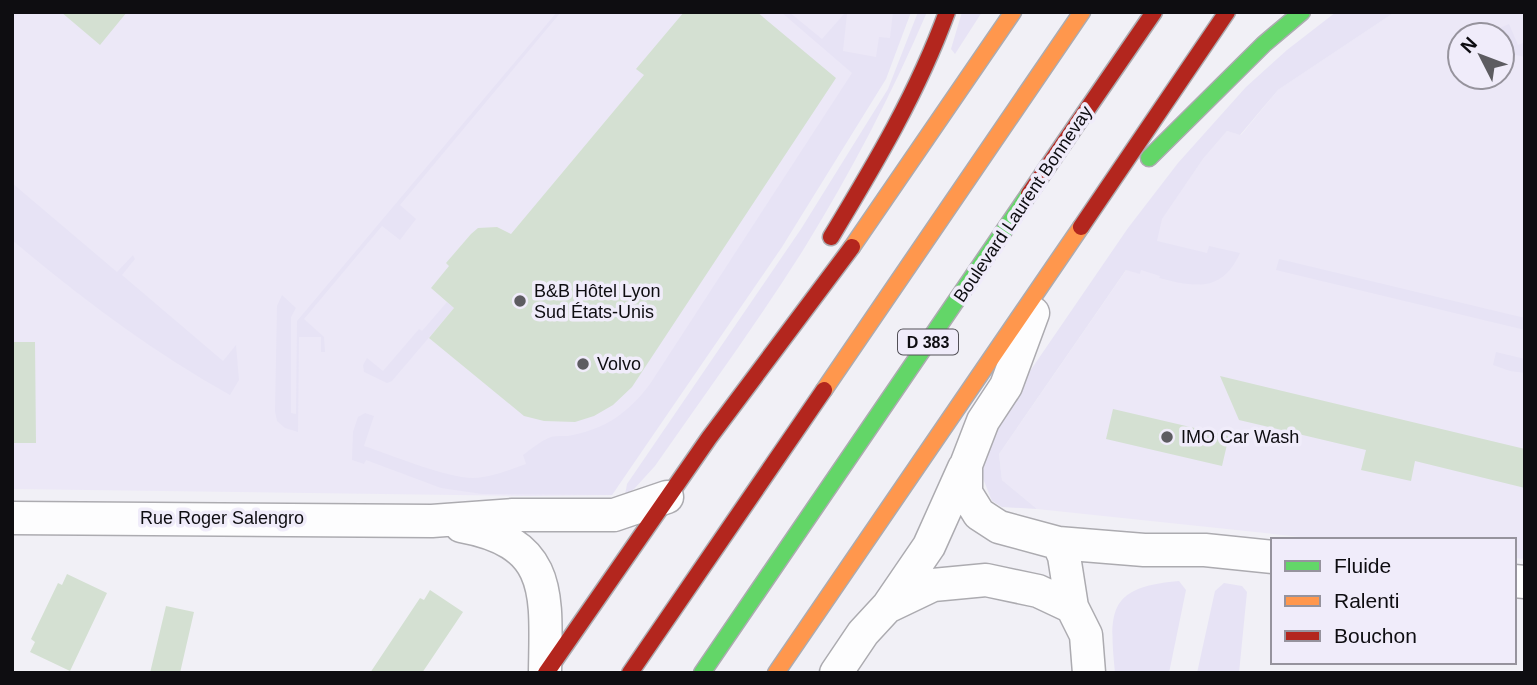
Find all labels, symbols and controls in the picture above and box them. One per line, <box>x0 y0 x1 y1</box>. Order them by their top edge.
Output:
north arrow <box>1446 21 1516 91</box>
text: N <box>1456 33 1481 57</box>
street label: Boulevard Laurent Bonnevay <box>950 102 1096 306</box>
place label: B&B Hôtel Lyon Sud États-Unis <box>534 281 660 322</box>
marker: B&B Hôtel Lyon Sud États-Unis <box>512 293 528 309</box>
road number: D 383 <box>898 330 958 354</box>
place label: Volvo <box>597 354 641 374</box>
marker: Volvo <box>575 356 591 372</box>
place label: IMO Car Wash <box>1181 427 1299 447</box>
marker: IMO Car Wash <box>1159 429 1175 445</box>
street label: Rue Roger Salengro <box>140 508 304 528</box>
legend <box>1271 538 1516 664</box>
text: Fluide <box>1334 554 1391 577</box>
text: Ralenti <box>1334 589 1399 612</box>
text: Bouchon <box>1334 624 1417 647</box>

